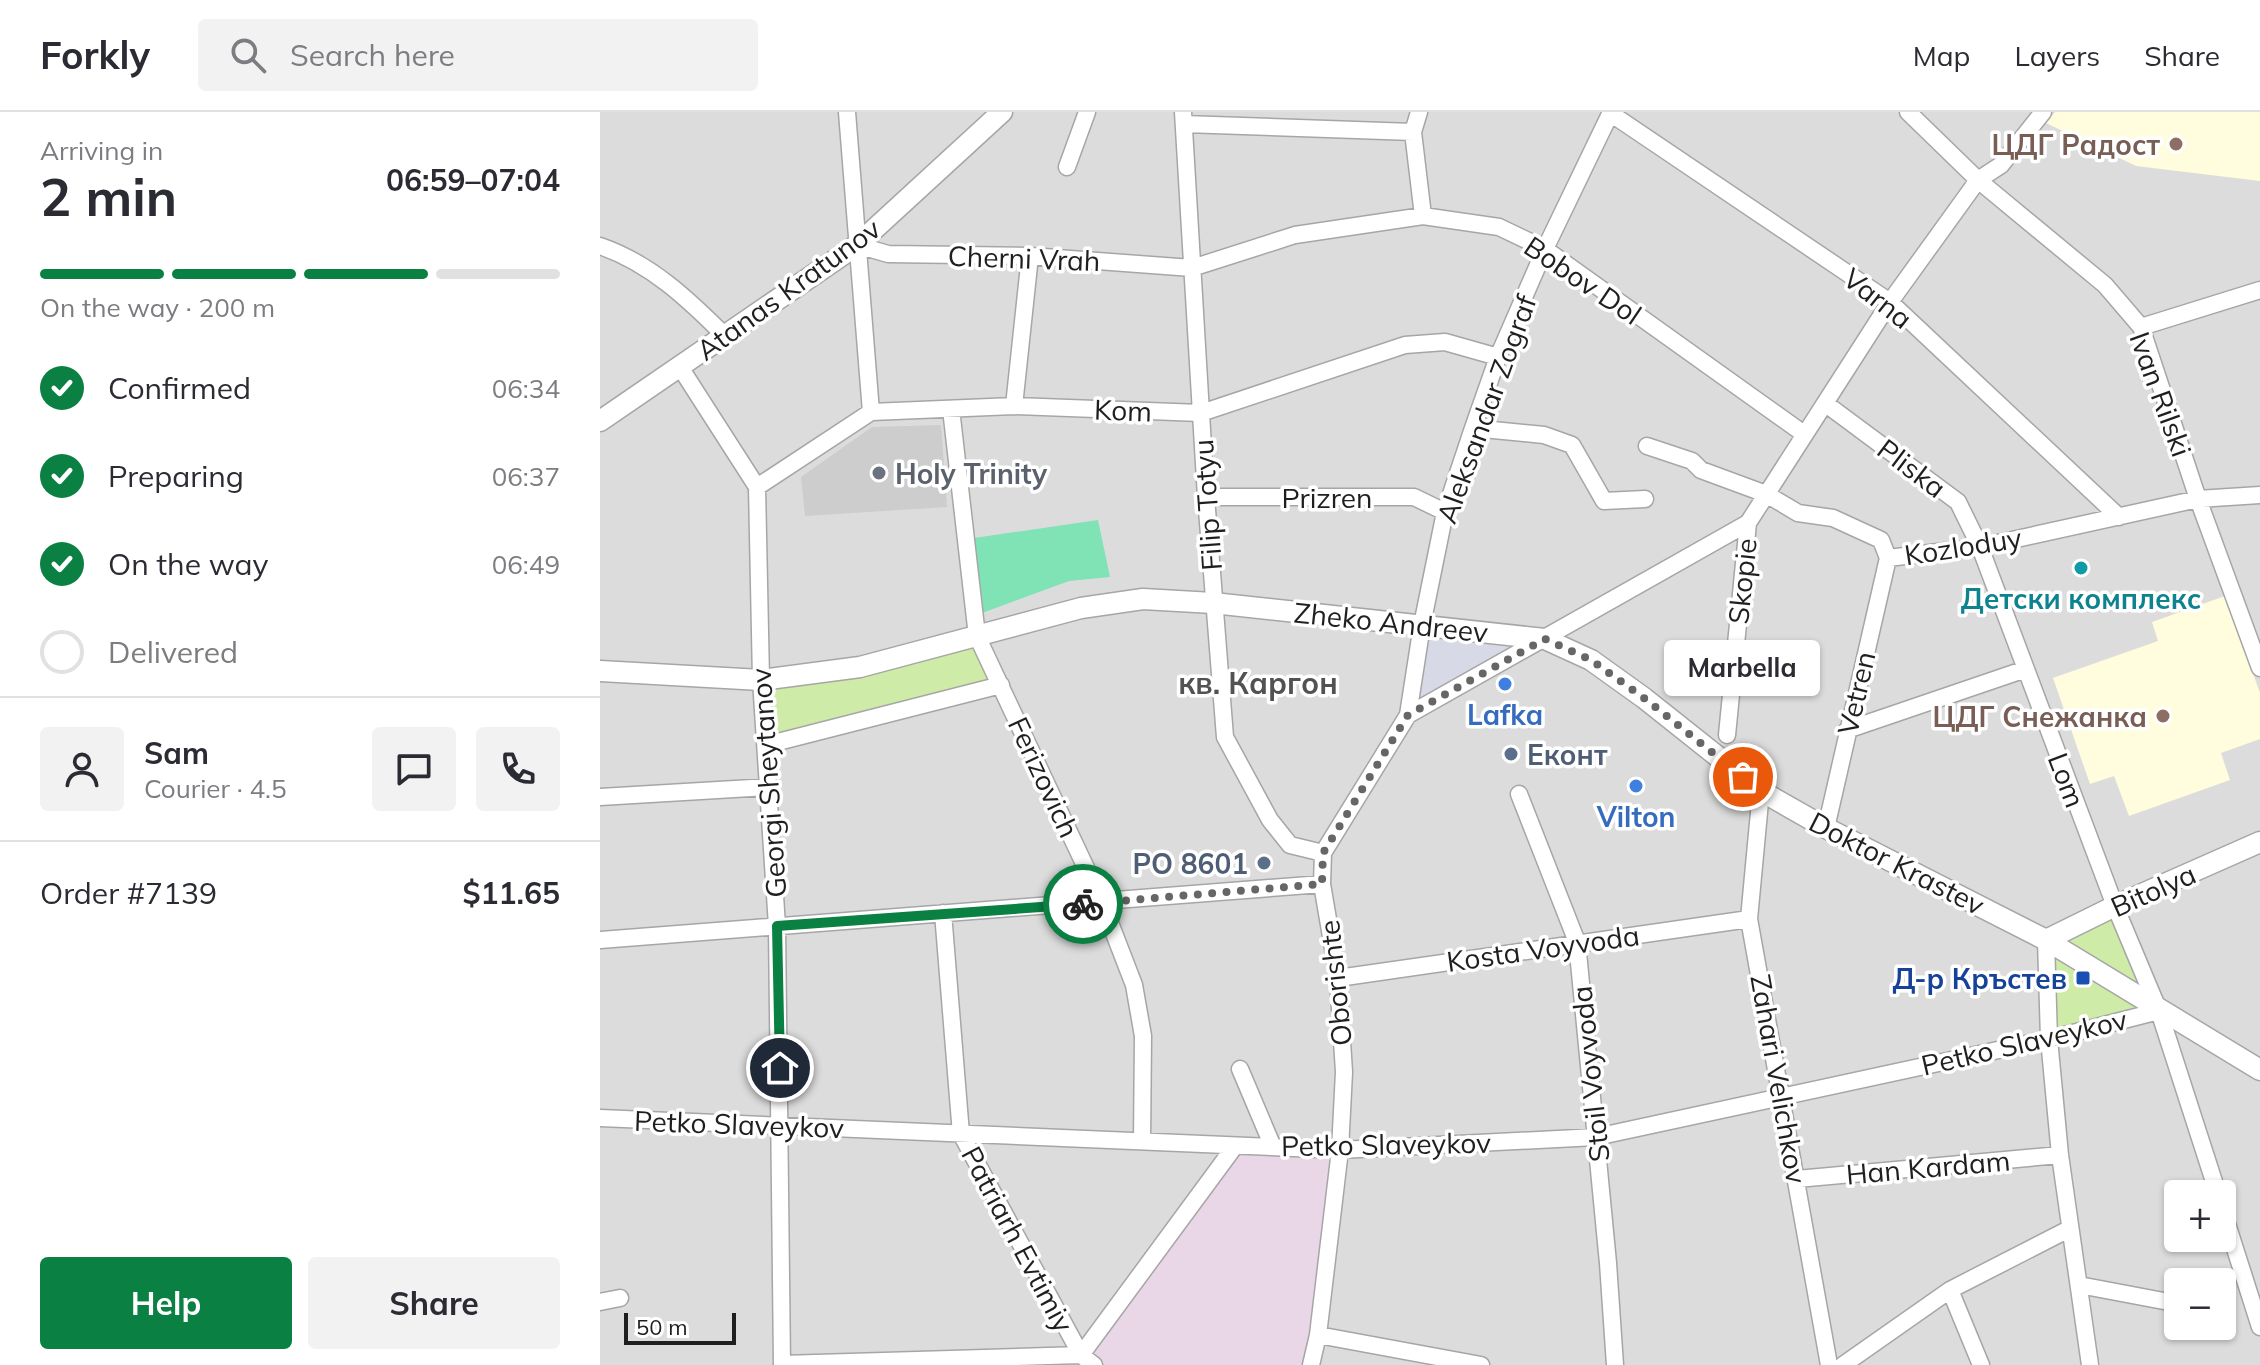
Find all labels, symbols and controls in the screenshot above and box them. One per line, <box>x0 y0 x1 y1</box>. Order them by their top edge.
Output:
search box <box>198 19 758 91</box>
text: Forkly <box>40 31 150 79</box>
icon: search <box>226 33 270 77</box>
text: Search here <box>290 36 455 74</box>
text: Map <box>1913 38 1970 73</box>
text: Layers <box>2014 38 2100 73</box>
text: Share <box>2144 38 2220 73</box>
place label: ЦДГ Радост <box>1992 127 2160 162</box>
text: Arriving in <box>40 134 163 167</box>
marker: ЦДГ Радост <box>2167 135 2185 153</box>
text: 06:59–07:04 <box>386 161 560 199</box>
text: 2 min <box>40 164 177 229</box>
street label: Atanas Kratunov <box>689 210 887 367</box>
street label: Bobov Dol <box>1518 228 1648 332</box>
street label: Cherni Vrah <box>947 238 1101 278</box>
street label: Varna <box>1836 260 1920 336</box>
street label: Aleksandar Zograf <box>1428 290 1544 528</box>
text: On the way · 200 m <box>40 291 275 324</box>
street label: Ivan Rilski <box>2122 327 2200 461</box>
icon: check <box>40 366 84 410</box>
text: Confirmed <box>108 369 251 407</box>
text: 06:34 <box>492 372 560 405</box>
street label: Kom <box>1093 391 1153 429</box>
street label: Pliska <box>1871 431 1953 505</box>
street label: Filip Totyu <box>1185 438 1229 572</box>
icon: check <box>40 454 84 498</box>
place label: Holy Trinity <box>895 456 1048 491</box>
text: Preparing <box>108 457 244 495</box>
text: 06:37 <box>492 460 560 493</box>
marker: Holy Trinity <box>870 464 888 482</box>
street label: Prizren <box>1282 480 1372 515</box>
street label: Kozloduy <box>1902 519 2024 573</box>
street label: Skopie <box>1720 536 1764 626</box>
icon: check <box>40 542 84 586</box>
text: On the way <box>108 545 268 583</box>
text: 06:49 <box>492 548 560 581</box>
marker: Детски комплекс <box>2072 559 2090 577</box>
place label: Детски комплекс <box>1961 581 2201 616</box>
street label: Zheko Andreev <box>1292 594 1490 650</box>
text: Delivered <box>108 633 238 671</box>
callout: Marbella <box>1665 641 1821 697</box>
street label: Vetren <box>1829 648 1883 738</box>
text: Marbella <box>1687 651 1797 684</box>
district label: кв. Каргон <box>1178 664 1338 702</box>
street label: Georgi Sheytanov <box>743 667 793 899</box>
marker: Lafka <box>1496 675 1514 693</box>
place label: Lafka <box>1467 697 1543 732</box>
place label: ЦДГ Снежанка <box>1933 699 2147 734</box>
marker: ЦДГ Снежанка <box>2154 707 2172 725</box>
street label: Ferizovich <box>1001 711 1087 843</box>
button: person <box>40 727 124 811</box>
button: chat <box>372 727 456 811</box>
button: phone <box>476 727 560 811</box>
text: Sam <box>144 734 209 772</box>
place label: Еконт <box>1527 737 1608 772</box>
pin <box>1709 743 1777 811</box>
marker: Еконт <box>1502 745 1520 763</box>
street label: Lom <box>2041 748 2093 812</box>
icon: bag <box>1721 755 1765 799</box>
text: Courier · 4.5 <box>144 772 287 805</box>
marker: Vilton <box>1627 777 1645 795</box>
place label: Vilton <box>1596 799 1675 834</box>
street label: Doktor Krastev <box>1804 804 1991 922</box>
place label: PO 8601 <box>1133 846 1248 881</box>
marker: PO 8601 <box>1255 854 1273 872</box>
street label: Bitolya <box>2105 856 2201 924</box>
courier <box>1043 864 1123 944</box>
text: Order #7139 <box>40 874 217 912</box>
text: $11.65 <box>463 874 560 912</box>
icon: bike <box>1061 882 1105 926</box>
street label: Kosta Voyvoda <box>1444 917 1642 979</box>
street label: Oborishte <box>1311 918 1359 1048</box>
place label: Д-р Кръстев <box>1893 961 2067 996</box>
marker: Д-р Кръстев <box>2074 969 2092 987</box>
street label: Zahari Velichkov <box>1743 972 1815 1187</box>
street label: Stoil Voyvoda <box>1563 984 1617 1164</box>
street label: Petko Slaveykov <box>1918 1001 2130 1083</box>
pin <box>746 1034 814 1102</box>
icon: home <box>758 1046 802 1090</box>
street label: Petko Slaveykov <box>633 1103 845 1145</box>
street label: Petko Slaveykov <box>1281 1125 1491 1163</box>
street label: Patriarh Evtimiy <box>954 1140 1082 1338</box>
street label: Han Kardam <box>1844 1142 2012 1192</box>
map controls <box>2164 1180 2236 1340</box>
button: + <box>2164 1180 2236 1252</box>
button: Help <box>40 1257 292 1349</box>
button: Share <box>308 1257 560 1349</box>
button: − <box>2164 1268 2236 1340</box>
scale bar <box>624 1309 736 1345</box>
text: 50 m <box>636 1313 687 1341</box>

